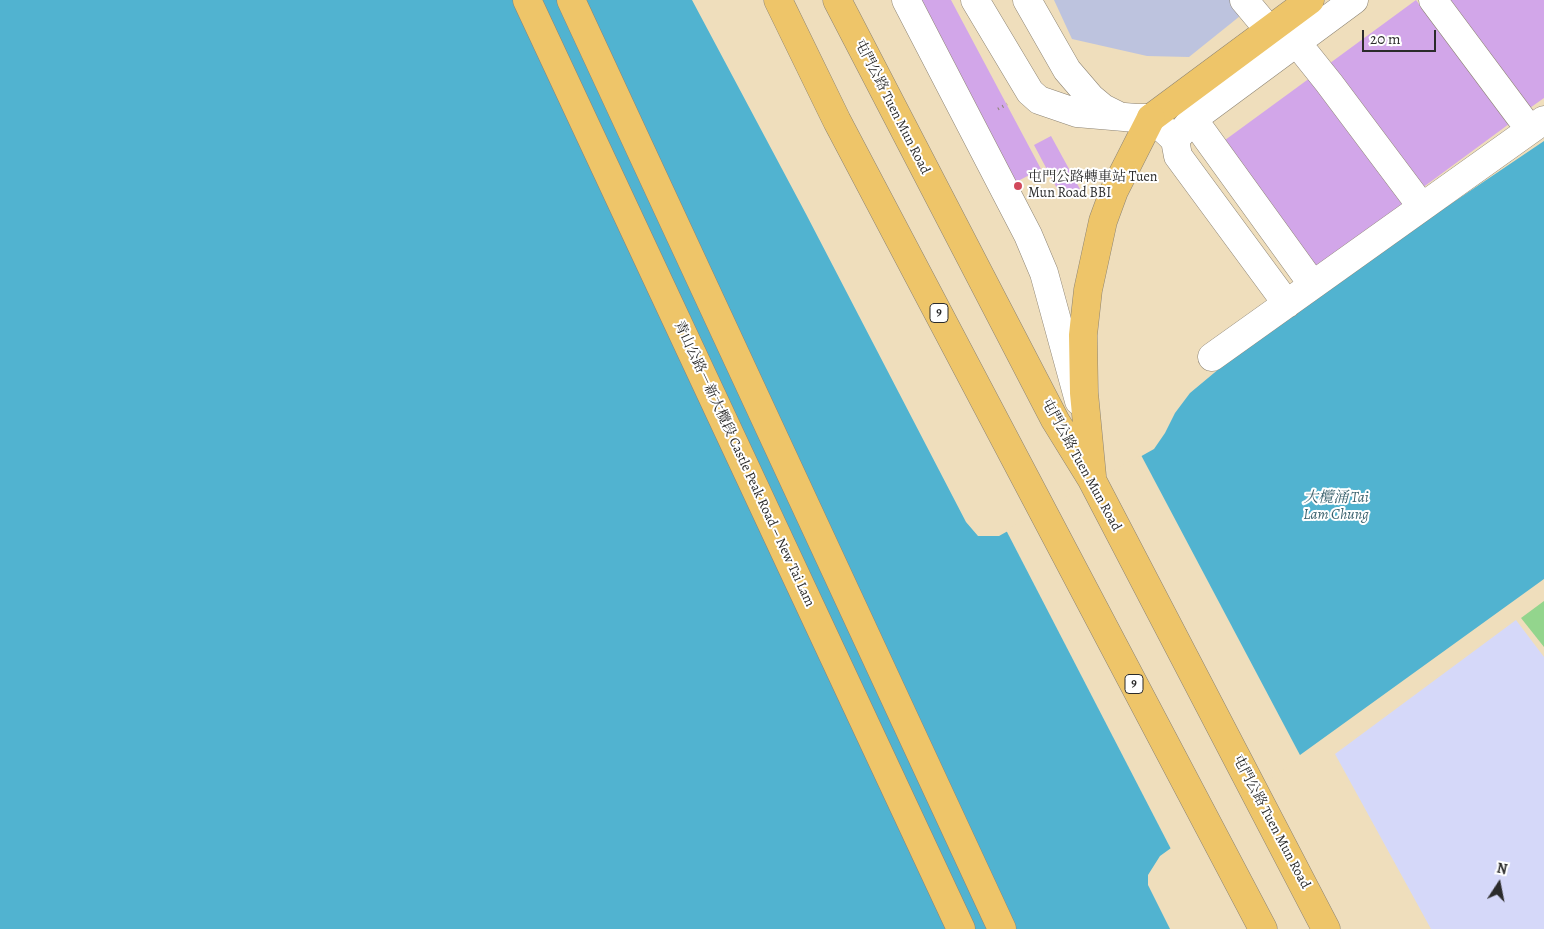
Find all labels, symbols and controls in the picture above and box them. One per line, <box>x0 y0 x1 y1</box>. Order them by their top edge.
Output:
scale bar <box>1364 20 1438 52</box>
text: 20 m <box>1370 29 1401 49</box>
street label: 屯門公路 Tuen Mun Road <box>851 37 933 177</box>
place label: 屯門公路轉車站 Tuen Mun Road BBI <box>1028 170 1158 202</box>
marker: 屯門公路轉車站 Tuen Mun Road BBI <box>1012 180 1024 192</box>
road number: 9 <box>930 304 948 322</box>
street label: 青山公路－新大欖段 Castle Peak Road – New Tai Lam <box>670 318 818 610</box>
street label: 屯門公路 Tuen Mun Road <box>1038 396 1124 534</box>
water label: 大欖涌 Tai Lam Chung <box>1303 489 1369 524</box>
road number: 9 <box>1125 674 1143 694</box>
street label: 屯門公路 Tuen Mun Road <box>1229 752 1313 892</box>
text: N <box>1495 858 1509 879</box>
north arrow <box>1474 859 1524 909</box>

